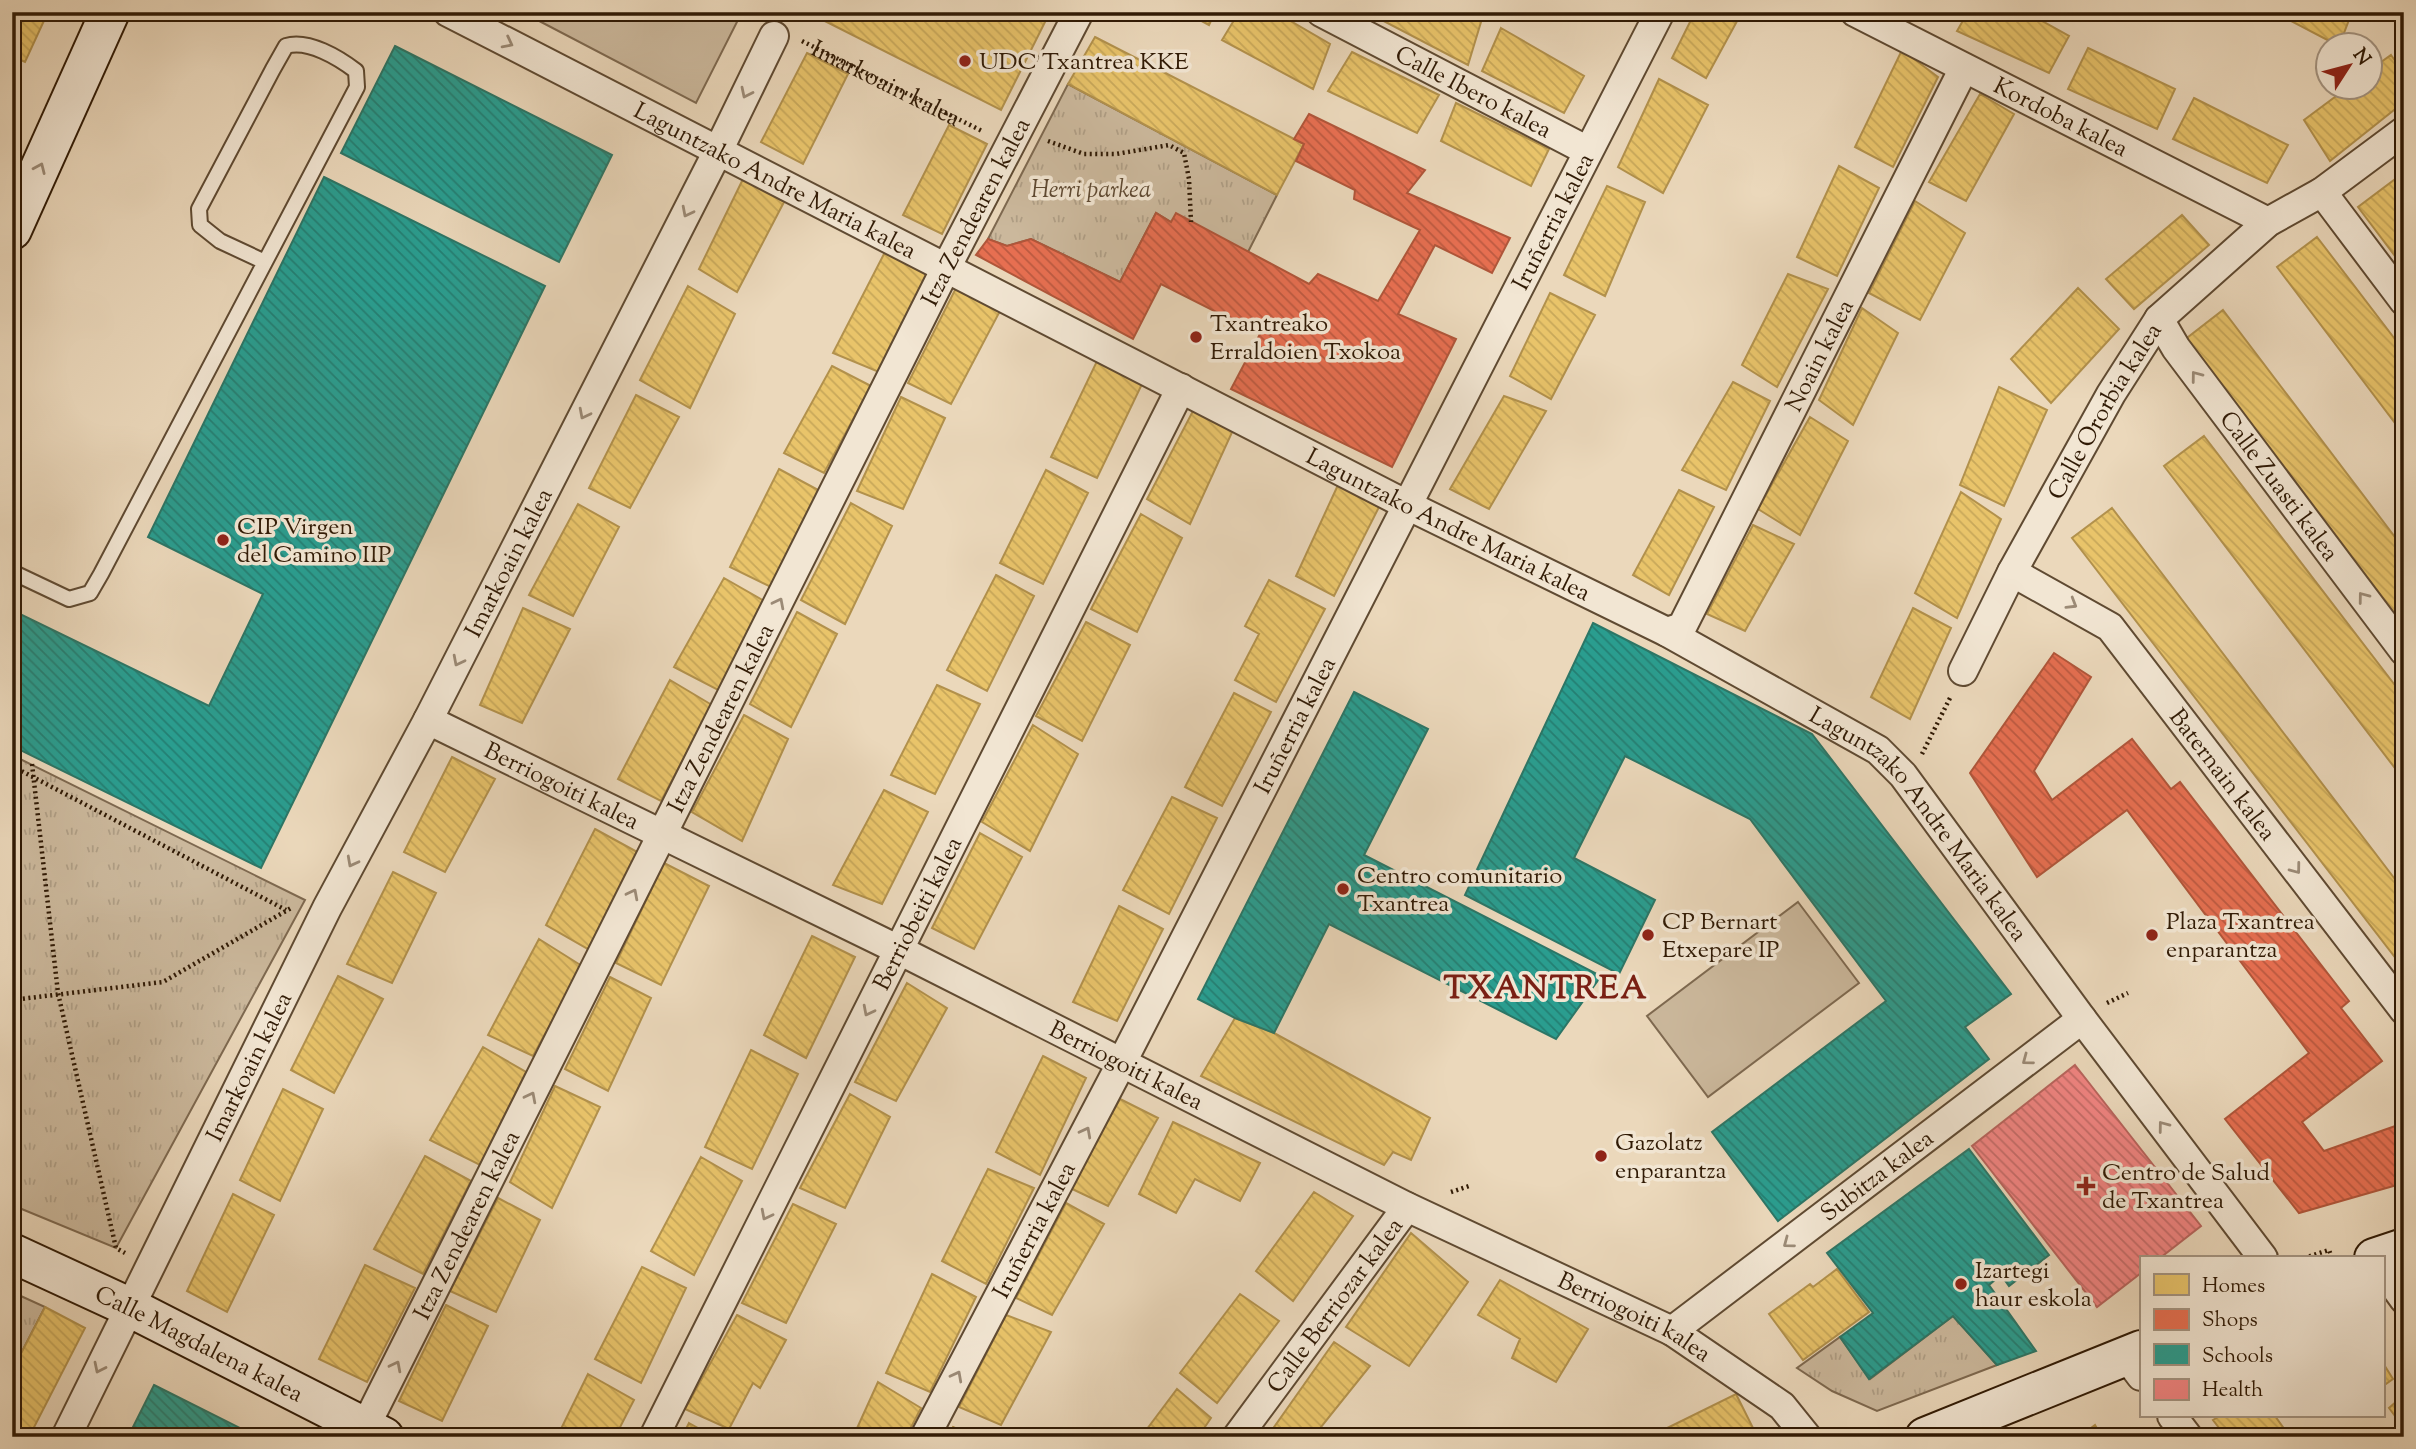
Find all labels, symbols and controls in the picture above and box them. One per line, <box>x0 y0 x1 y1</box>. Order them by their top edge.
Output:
north arrow <box>2314 32 2384 102</box>
street label: Imarkoain kalea <box>805 33 966 137</box>
one-way arrow <box>501 35 513 49</box>
street label: Calle Ibero kalea <box>1388 38 1557 148</box>
text: N <box>2345 43 2376 72</box>
place label: UDC Txantrea KKE <box>979 46 1189 80</box>
marker: UDC Txantrea KKE <box>957 53 973 69</box>
street label: Kordoba kalea <box>1987 70 2133 167</box>
one-way arrow <box>740 86 754 98</box>
street label: Laguntzako Andre Maria kalea <box>627 95 922 269</box>
street label: Itza Zendearen kalea <box>915 113 1040 313</box>
street label: Iruñerria kalea <box>1505 148 1604 297</box>
one-way arrow <box>32 162 46 175</box>
park label: Herri parkea <box>1031 174 1151 208</box>
one-way arrow <box>682 205 695 217</box>
street label: Noain kalea <box>1778 294 1863 418</box>
place label: Txantreako Erraldoien Txokoa <box>1210 308 1401 370</box>
street label: Calle Ororbia kalea <box>2040 317 2171 507</box>
marker: Txantreako Erraldoien Txokoa <box>1188 329 1204 345</box>
one-way arrow <box>2192 371 2205 383</box>
street label: Calle Zuasti kalea <box>2210 405 2346 569</box>
one-way arrow <box>578 407 592 420</box>
street label: Laguntzako Andre Maria kalea <box>1299 441 1596 611</box>
street label: Imarkoain kalea <box>458 483 562 644</box>
place label: CIP Virgen del Camino IIP <box>237 511 391 573</box>
marker: CIP Virgen del Camino IIP <box>215 532 231 548</box>
one-way arrow <box>2358 592 2371 604</box>
one-way arrow <box>2064 596 2077 609</box>
one-way arrow <box>770 598 784 610</box>
street label: Itza Zendearen kalea <box>660 619 784 819</box>
street label: Iruñerria kalea <box>1247 652 1346 801</box>
one-way arrow <box>453 654 466 666</box>
street label: Laguntzako Andre Maria kalea <box>1802 700 2035 949</box>
street label: Baternain kalea <box>2160 702 2283 849</box>
street label: Berriogoiti kalea <box>478 735 644 839</box>
street label: Berriobeiti kalea <box>866 832 972 997</box>
one-way arrow <box>346 855 360 867</box>
place label: Centro comunitario Txantrea <box>1357 860 1562 922</box>
one-way arrow <box>2288 861 2300 874</box>
marker: Centro comunitario Txantrea <box>1335 881 1351 897</box>
one-way arrow <box>625 889 639 901</box>
place label: CP Bernart Etxepare IP <box>1662 906 1779 968</box>
place label: Plaza Txantrea enparantza <box>2166 906 2315 968</box>
marker: CP Bernart Etxepare IP <box>1640 927 1656 943</box>
marker: Plaza Txantrea enparantza <box>2144 927 2160 943</box>
district label: TXANTREA <box>1444 967 1648 1013</box>
street label: Imarkoain kalea <box>199 987 302 1148</box>
one-way arrow <box>862 1004 876 1016</box>
street label: Berriogoiti kalea <box>1043 1014 1208 1120</box>
one-way arrow <box>2023 1052 2035 1065</box>
one-way arrow <box>523 1092 537 1104</box>
one-way arrow <box>2158 1121 2171 1133</box>
street label: Subitza kalea <box>1814 1123 1941 1231</box>
street label: Itza Zendearen kalea <box>406 1125 530 1326</box>
one-way arrow <box>1078 1127 1091 1139</box>
place label: Gazolatz enparantza <box>1615 1127 1727 1189</box>
marker: Gazolatz enparantza <box>1593 1148 1609 1164</box>
street label: Iruñerria kalea <box>986 1157 1086 1305</box>
place label: Centro de Salud de Txantrea <box>2102 1157 2271 1219</box>
marker: Centro de Salud de Txantrea <box>2076 1176 2096 1196</box>
one-way arrow <box>760 1208 774 1220</box>
street label: Calle Berriozar kalea <box>1260 1212 1412 1401</box>
one-way arrow <box>1783 1234 1796 1247</box>
place label: Izartegi haur eskola <box>1975 1255 2092 1317</box>
legend <box>2140 1256 2384 1418</box>
street label: Berriogoiti kalea <box>1551 1265 1717 1372</box>
text: Homes <box>2202 1272 2265 1302</box>
marker: Izartegi haur eskola <box>1953 1276 1969 1292</box>
street label: Calle Magdalena kalea <box>89 1278 309 1412</box>
text: Shops <box>2202 1306 2258 1336</box>
text: Schools <box>2202 1342 2273 1372</box>
one-way arrow <box>94 1361 108 1373</box>
one-way arrow <box>387 1361 401 1373</box>
one-way arrow <box>949 1371 962 1384</box>
text: Health <box>2202 1376 2263 1406</box>

